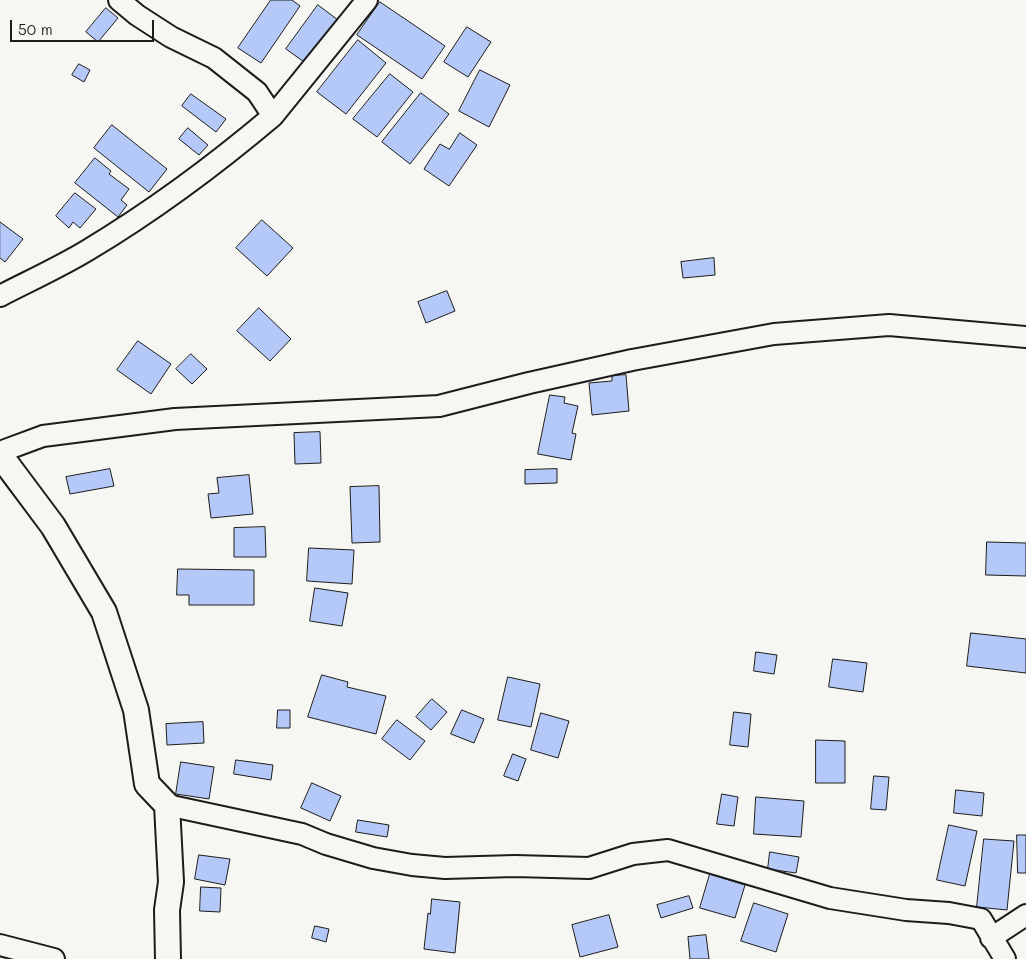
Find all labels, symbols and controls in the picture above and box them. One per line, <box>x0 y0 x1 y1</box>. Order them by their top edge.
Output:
scale bar <box>12 10 156 42</box>
text: 50 m <box>18 19 53 39</box>

